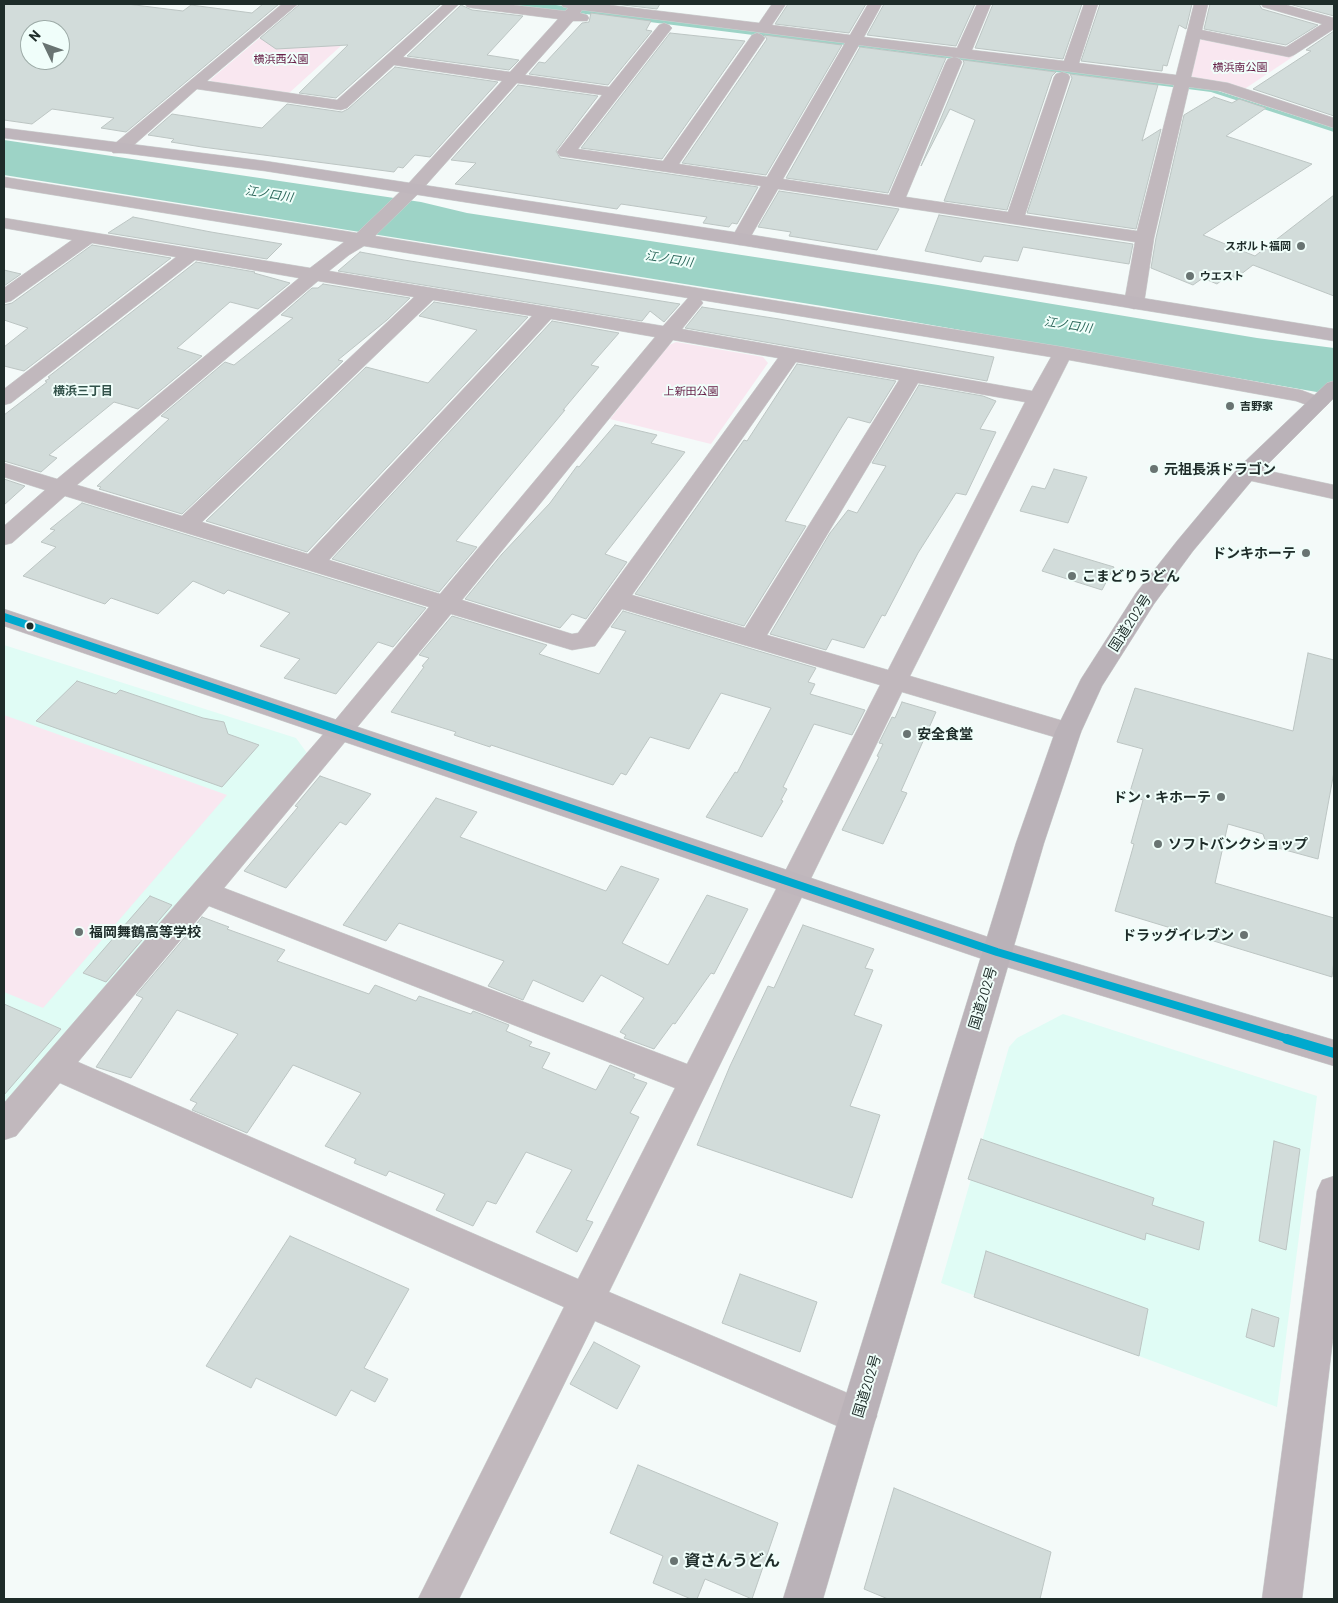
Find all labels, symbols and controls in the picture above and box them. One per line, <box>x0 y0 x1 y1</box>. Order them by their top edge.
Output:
north arrow <box>20 20 70 70</box>
text: N <box>25 26 44 44</box>
park label: 横浜西公園 <box>254 52 308 66</box>
park label: 横浜南公園 <box>1213 60 1267 74</box>
water label: 江ノ口川 <box>244 183 294 205</box>
place label: スポルト福岡 <box>1225 239 1291 253</box>
marker: スポルト福岡 <box>1295 240 1307 252</box>
water label: 江ノ口川 <box>644 248 694 270</box>
place label: ウエスト <box>1200 269 1244 283</box>
marker: ウエスト <box>1184 270 1196 282</box>
water label: 江ノ口川 <box>1043 314 1093 336</box>
district label: 横浜三丁目 <box>53 384 113 398</box>
park label: 上新田公園 <box>664 384 718 398</box>
place label: 吉野家 <box>1240 399 1273 413</box>
marker: 吉野家 <box>1224 400 1236 412</box>
place label: 元祖長浜ドラゴン <box>1164 461 1276 477</box>
marker: 元祖長浜ドラゴン <box>1148 463 1160 475</box>
place label: ドンキホーテ <box>1212 545 1296 561</box>
marker: ドンキホーテ <box>1300 547 1312 559</box>
place label: こまどりうどん <box>1082 568 1180 584</box>
marker: こまどりうどん <box>1066 570 1078 582</box>
street label: 国道202号 <box>1105 591 1155 655</box>
unlabelled marker <box>25 621 35 631</box>
place label: 安全食堂 <box>917 726 973 742</box>
marker: 安全食堂 <box>901 728 913 740</box>
place label: ドン・キホーテ <box>1113 789 1211 805</box>
marker: ドン・キホーテ <box>1215 791 1227 803</box>
place label: ソフトバンクショップ <box>1168 836 1308 852</box>
marker: ソフトバンクショップ <box>1152 838 1164 850</box>
place label: 福岡舞鶴高等学校 <box>89 924 201 940</box>
marker: 福岡舞鶴高等学校 <box>73 926 85 938</box>
place label: ドラッグイレブン <box>1122 927 1234 943</box>
marker: ドラッグイレブン <box>1238 929 1250 941</box>
street label: 国道202号 <box>965 965 1001 1031</box>
street label: 国道202号 <box>849 1353 885 1419</box>
place label: 資さんうどん <box>684 1551 780 1571</box>
marker: 資さんうどん <box>668 1555 680 1567</box>

